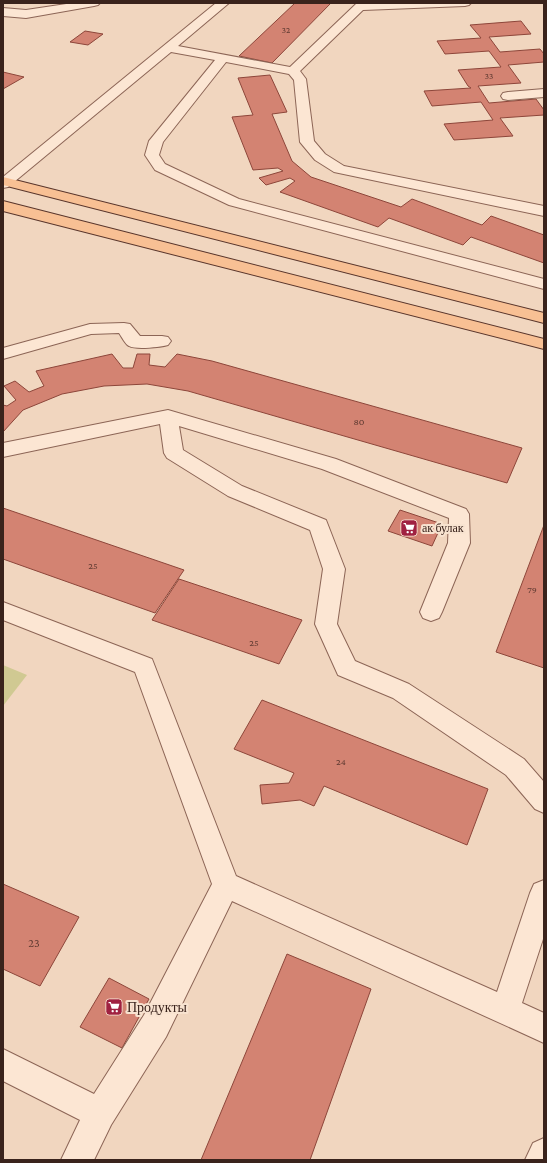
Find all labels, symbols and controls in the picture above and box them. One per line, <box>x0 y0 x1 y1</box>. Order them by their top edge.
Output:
house number: 32 <box>282 25 290 35</box>
house number: 33 <box>485 71 493 81</box>
house number: 80 <box>353 416 365 427</box>
supermarket icon: ак булак <box>399 518 419 538</box>
place label: ак булак <box>422 521 464 535</box>
house number: 25 <box>88 560 98 571</box>
house number: 79 <box>527 584 537 595</box>
house number: 25 <box>249 637 259 648</box>
house number: 24 <box>336 756 346 767</box>
house number: 23 <box>28 936 40 950</box>
supermarket icon: Продукты <box>104 997 124 1017</box>
place label: Продукты <box>127 999 188 1015</box>

